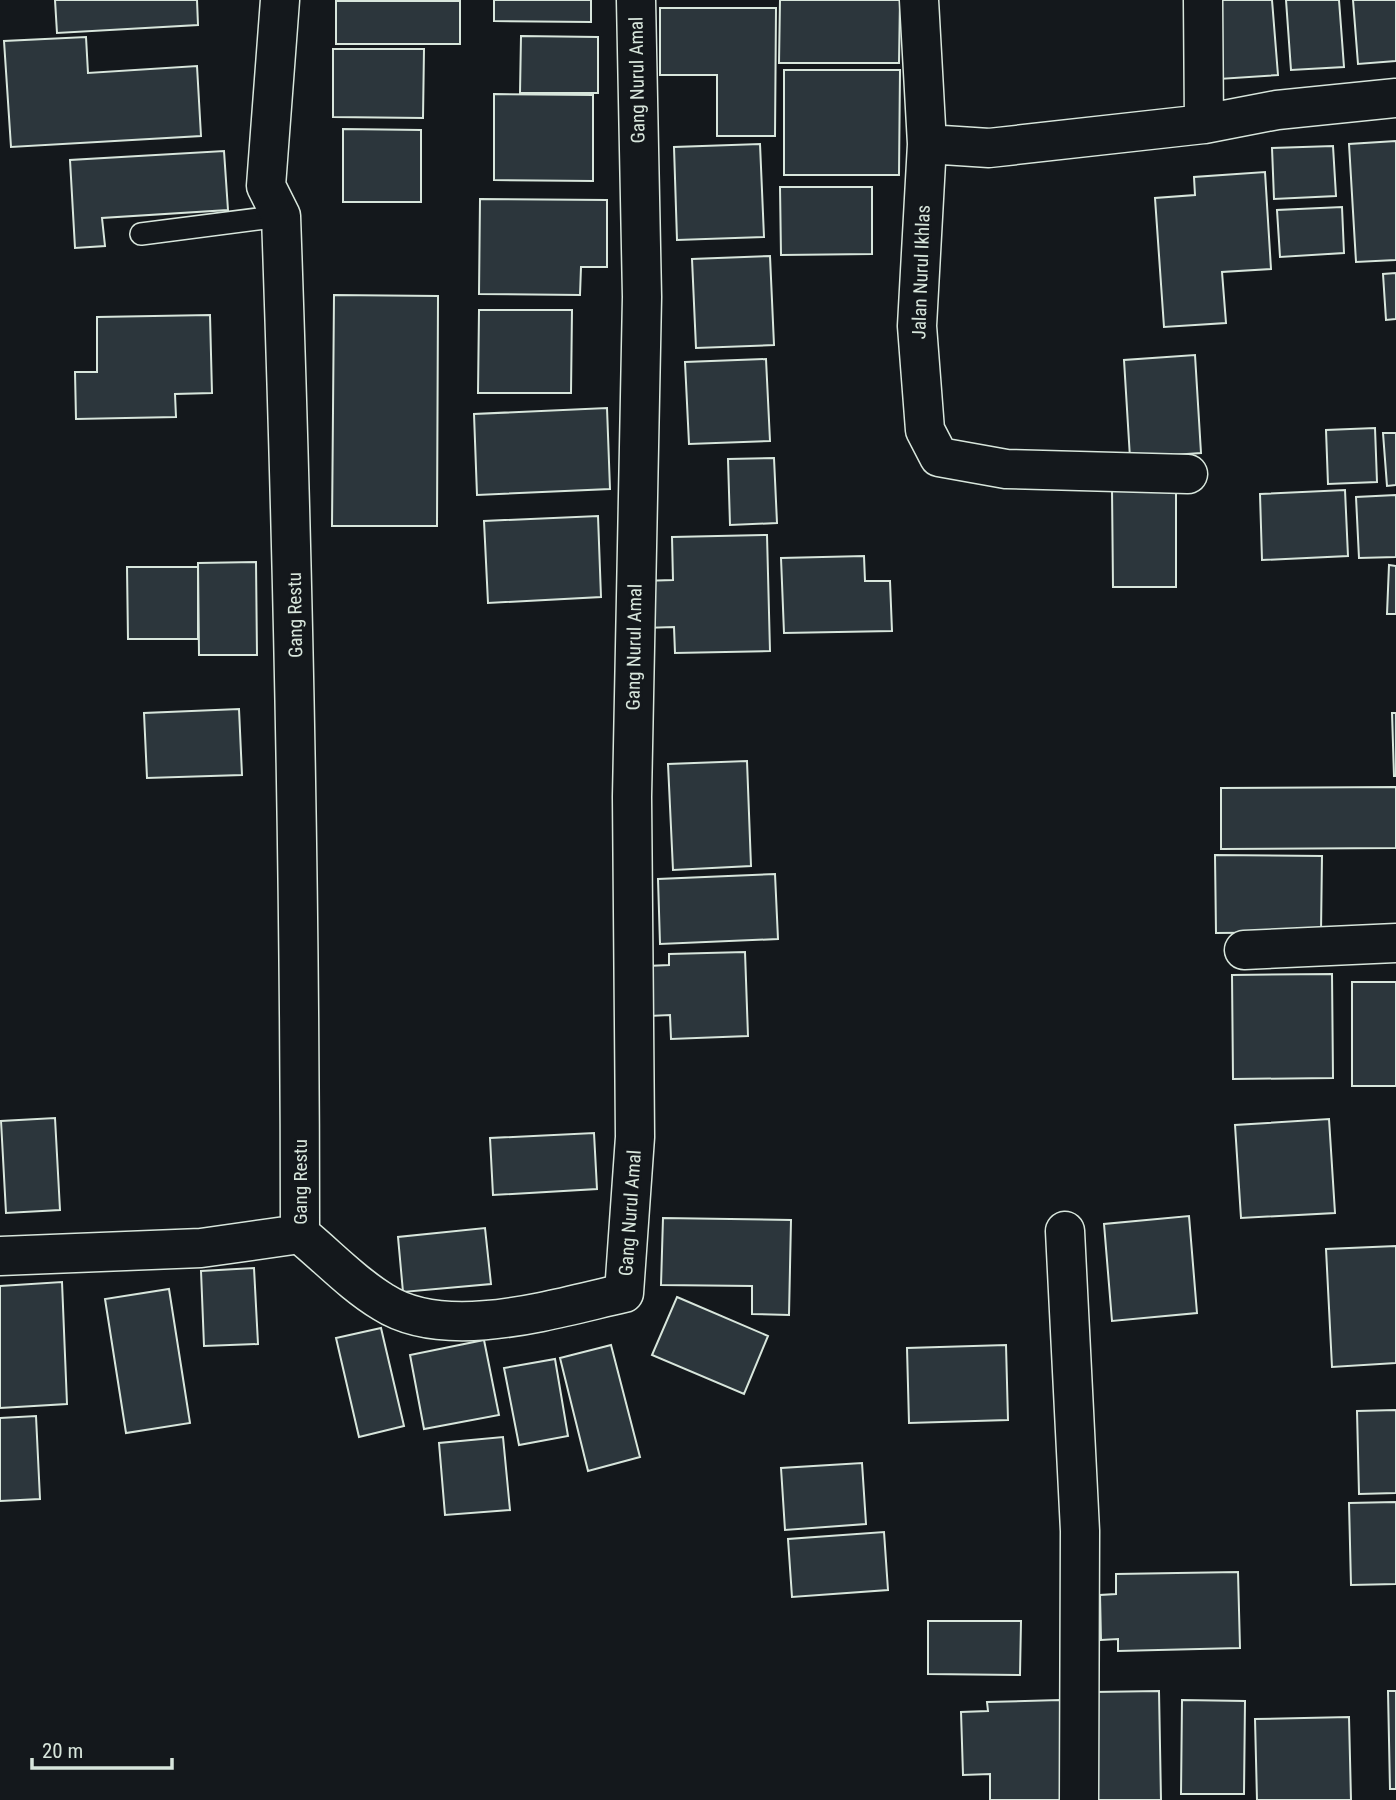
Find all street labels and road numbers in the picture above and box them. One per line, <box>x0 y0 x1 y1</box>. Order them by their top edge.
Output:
street label: Gang Nurul Amal <box>624 16 650 144</box>
street label: Jalan Nurul Ikhlas <box>907 204 935 340</box>
street label: Gang Restu <box>283 572 307 658</box>
street label: Gang Nurul Amal <box>621 583 647 711</box>
street label: Gang Restu <box>289 1139 312 1225</box>
street label: Gang Nurul Amal <box>614 1149 646 1277</box>

